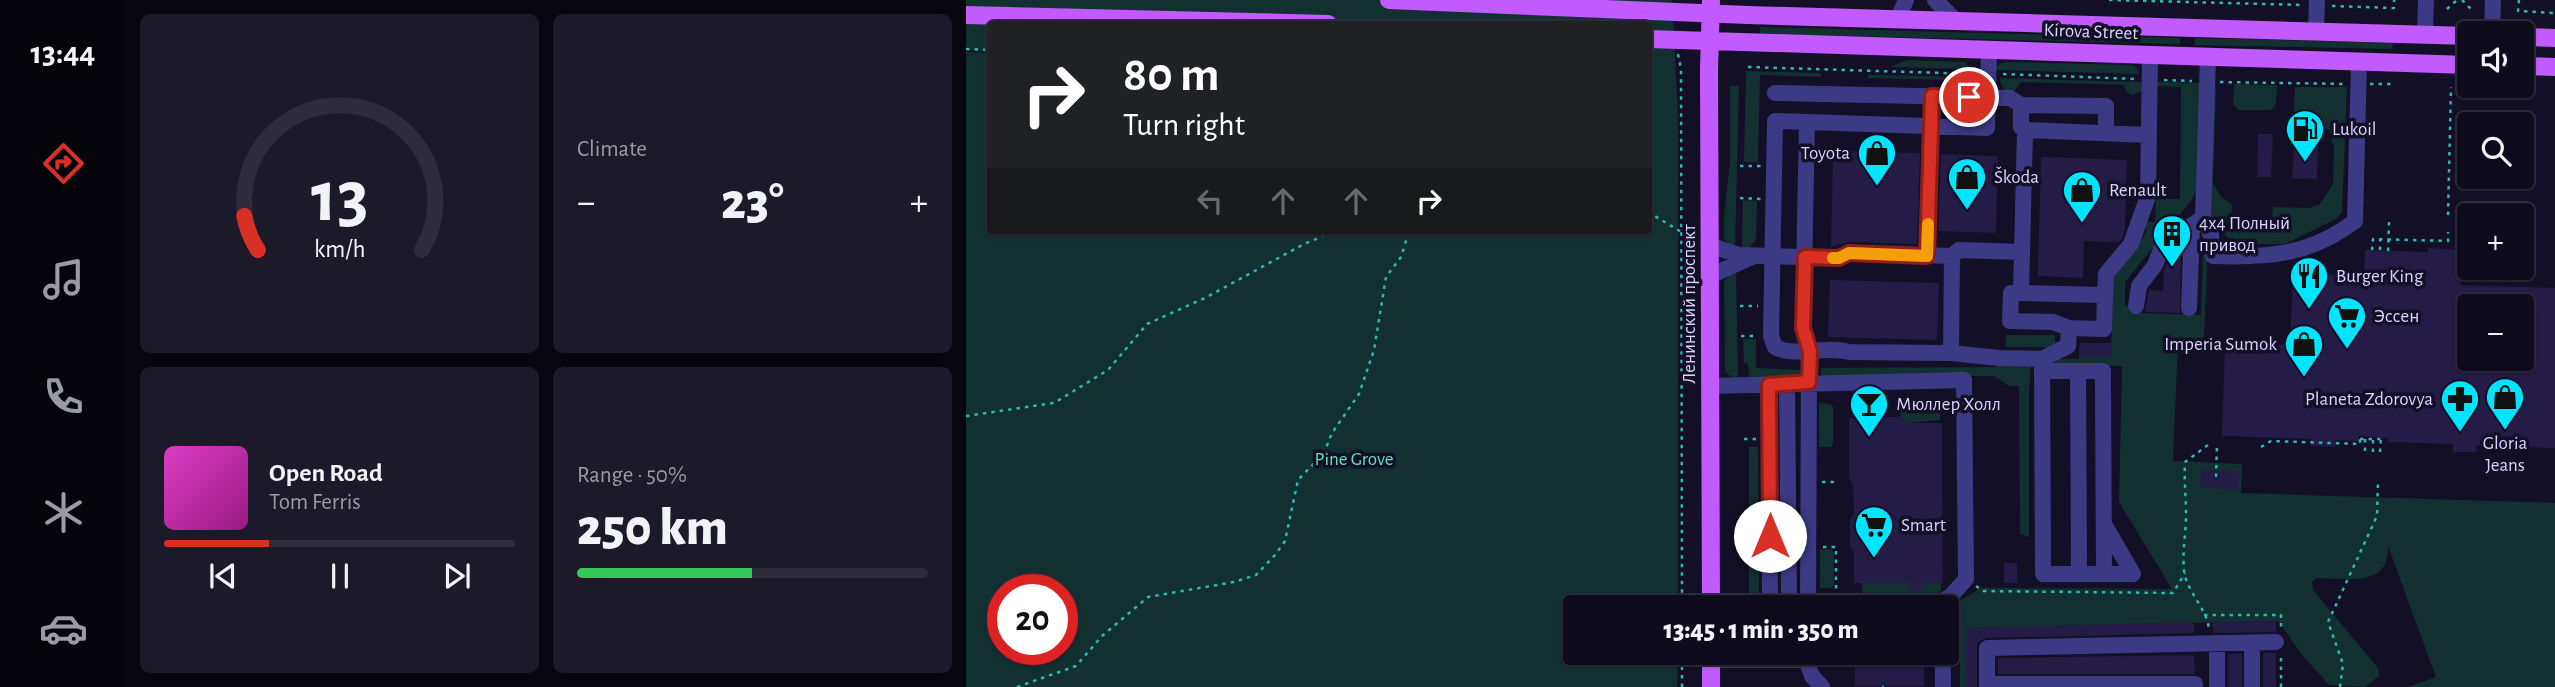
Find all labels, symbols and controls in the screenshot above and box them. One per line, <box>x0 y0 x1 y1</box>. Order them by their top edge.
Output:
street label: Kirova Street <box>2043 21 2139 43</box>
map controls <box>2457 21 2534 371</box>
button: sound <box>2457 21 2534 98</box>
text: 13:44 <box>31 37 95 69</box>
icon: right <box>1008 49 1099 140</box>
text: 80 m <box>1123 51 1220 100</box>
pin <box>1939 67 1999 127</box>
icon: arrive <box>1950 78 1988 116</box>
fuel station icon: Lukoil <box>2284 108 2326 163</box>
text: Turn right <box>1123 109 1245 141</box>
button: search <box>2457 112 2534 189</box>
place label: Lukoil <box>2332 120 2377 139</box>
shop icon: Toyota <box>1856 132 1898 187</box>
text: Climate <box>577 138 647 161</box>
icon: directions <box>39 139 88 188</box>
place label: Toyota <box>1801 144 1850 163</box>
shop icon: Škoda <box>1946 156 1988 211</box>
text: 13 <box>311 162 368 235</box>
place label: Škoda <box>1994 166 2039 187</box>
shop icon: Renault <box>2061 169 2103 224</box>
text: 23° <box>721 176 784 228</box>
place label: Renault <box>2109 181 2167 200</box>
icon: left <box>1191 182 1229 220</box>
icon: ahead <box>1264 182 1302 220</box>
icon: ahead <box>1337 182 1375 220</box>
icon: right <box>1410 182 1448 220</box>
text: − <box>577 184 595 222</box>
text: + <box>910 184 928 222</box>
button: + <box>2457 203 2534 280</box>
building icon: 4x4 Полный привод <box>2151 213 2193 268</box>
place label: 4x4 Полный привод <box>2199 214 2290 255</box>
street label: Ленинский проспект <box>1680 224 1699 384</box>
text: km/h <box>314 236 365 261</box>
icon: music <box>39 255 88 304</box>
restaurant icon: Burger King <box>2288 255 2330 310</box>
place label: Burger King <box>2336 267 2424 286</box>
button: − <box>2457 294 2534 371</box>
supermarket icon: Эссен <box>2326 295 2368 350</box>
place label: Эссен <box>2374 307 2419 326</box>
shop icon: Imperia Sumok <box>2283 323 2325 378</box>
place label: Imperia Sumok <box>2164 335 2277 354</box>
icon: phone <box>39 372 88 421</box>
shop icon: Gloria Jeans <box>2484 376 2526 431</box>
pharmacy icon: Planeta Zdorovya <box>2439 378 2481 433</box>
bar icon: Мюллер Холл <box>1848 383 1890 438</box>
place label: Planeta Zdorovya <box>2305 390 2433 409</box>
place label: Мюллер Холл <box>1896 395 2001 414</box>
place label: Gloria Jeans <box>2483 434 2527 475</box>
park label: Pine Grove <box>1315 450 1393 469</box>
text: Open Road <box>269 460 383 486</box>
text: Range · 50% <box>577 464 687 487</box>
icon: climate <box>39 488 88 537</box>
text: Tom Ferris <box>269 491 361 514</box>
position arrow <box>1733 499 1807 573</box>
text: 250 km <box>577 502 728 554</box>
supermarket icon: Smart <box>1853 504 1895 559</box>
place label: Smart <box>1901 516 1946 535</box>
icon: previous <box>204 557 242 595</box>
icon: pause <box>321 557 359 595</box>
icon: next <box>438 557 476 595</box>
speed limit sign: 20 <box>987 574 1078 665</box>
icon: car <box>39 604 88 653</box>
text: 13:45 · 1 min · 350 m <box>1663 617 1859 643</box>

